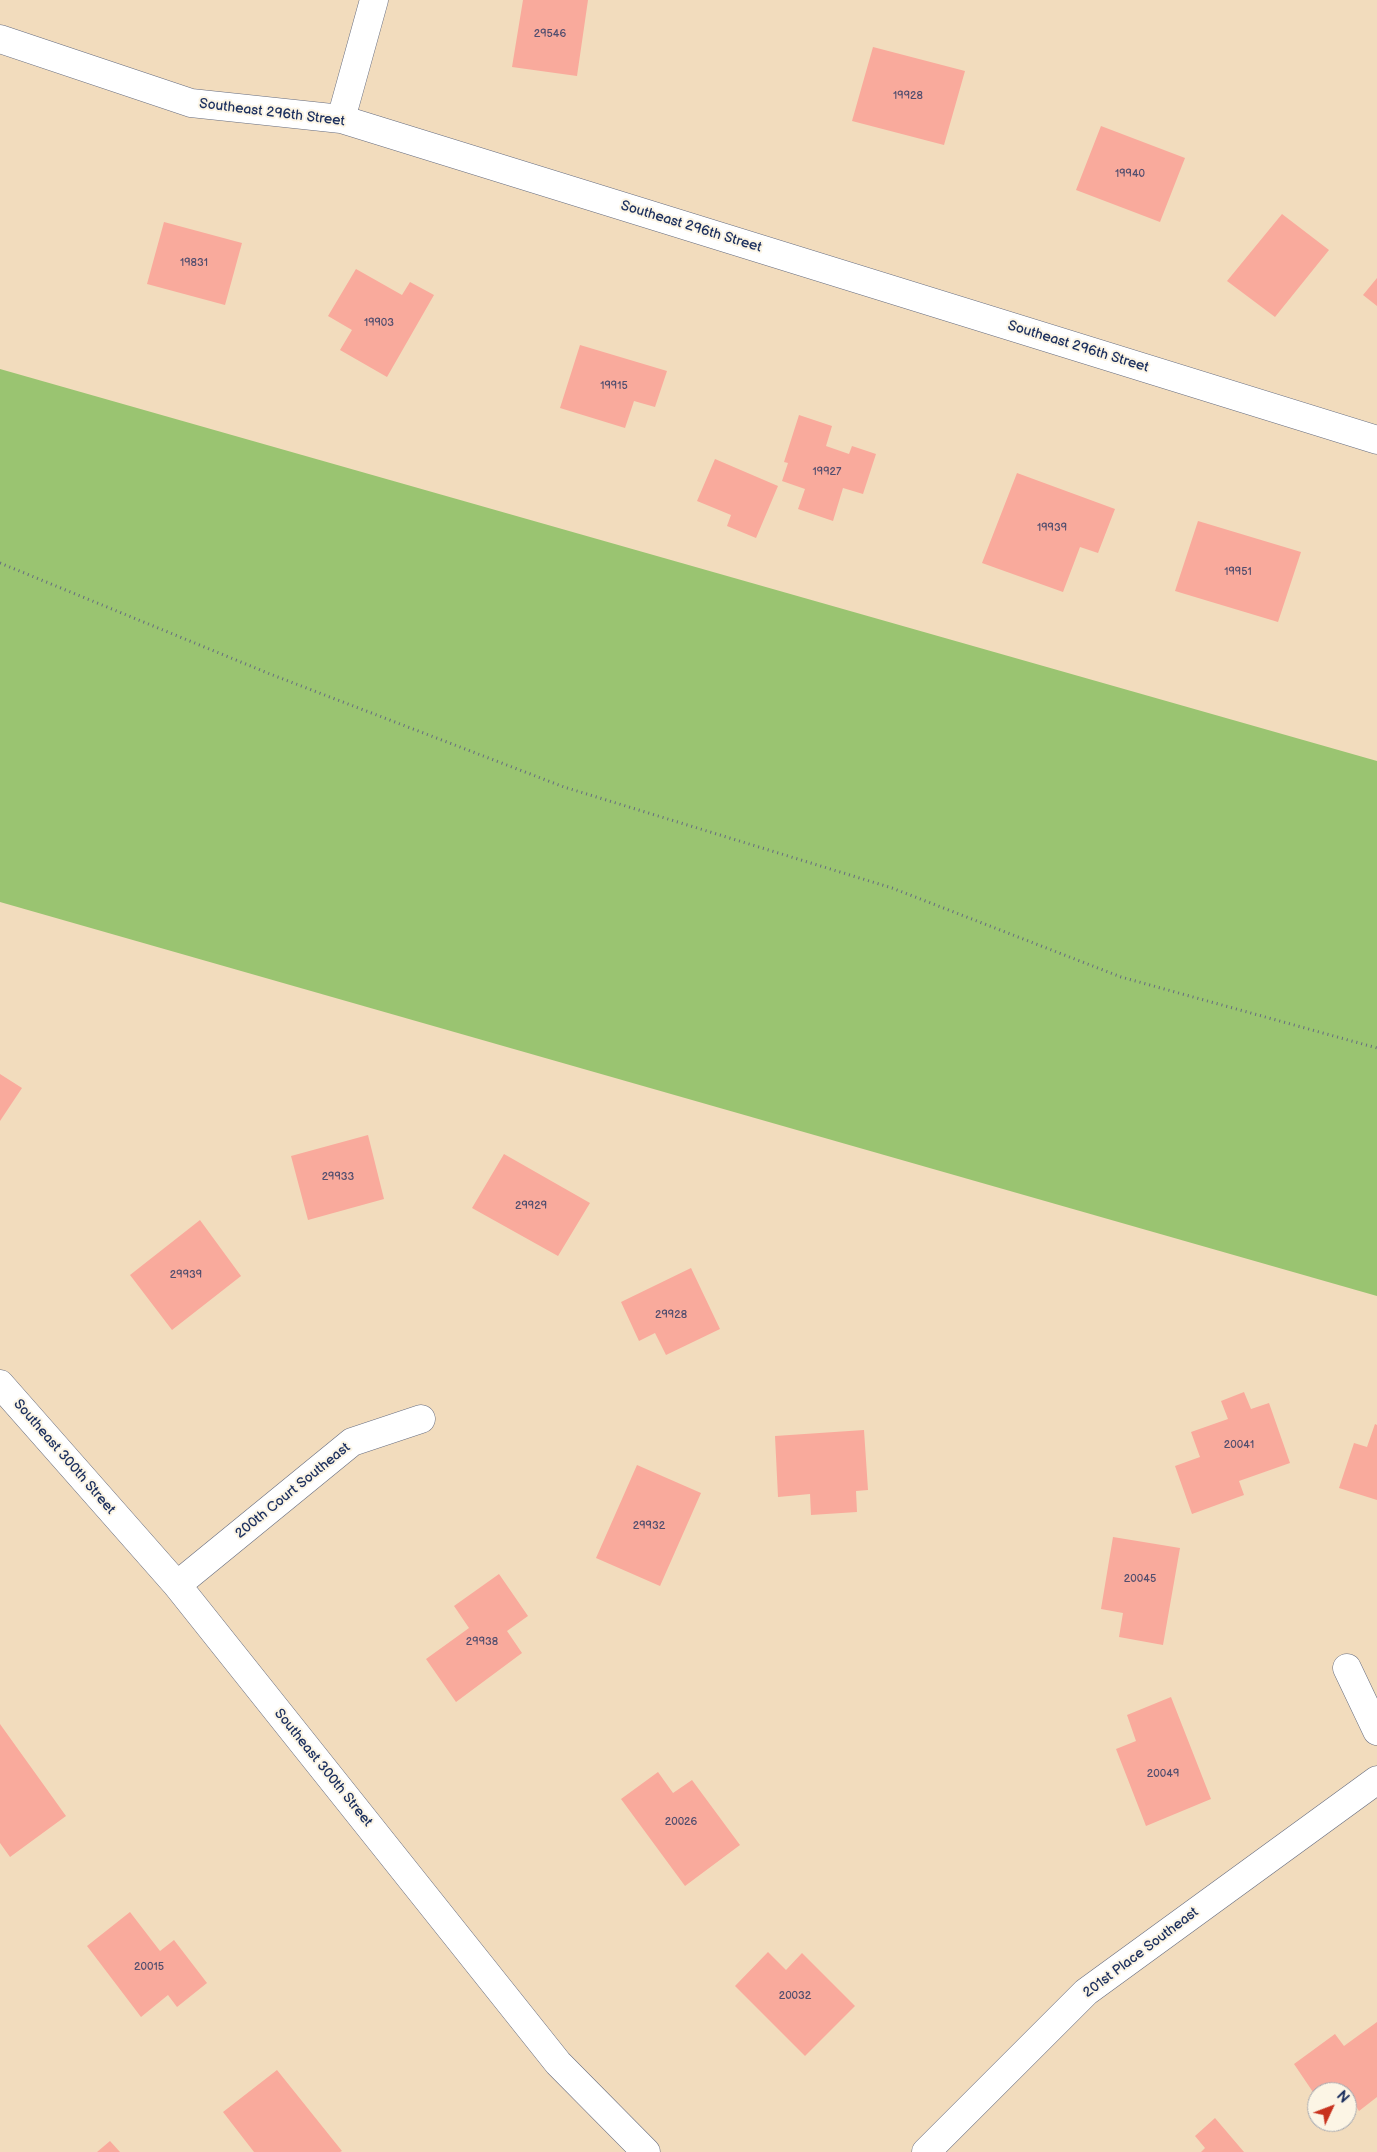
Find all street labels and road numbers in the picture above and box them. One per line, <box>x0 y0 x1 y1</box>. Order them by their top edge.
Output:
street label: Southeast 296th Street <box>198 96 346 130</box>
street label: Southeast 296th Street <box>618 198 764 256</box>
street label: Southeast 296th Street <box>1005 318 1151 376</box>
street label: Southeast 300th Street <box>10 1396 118 1518</box>
street label: 200th Court Southeast <box>232 1439 354 1543</box>
street label: Southeast 300th Street <box>270 1706 376 1830</box>
street label: 201st Place Southeast <box>1080 1904 1202 2002</box>

